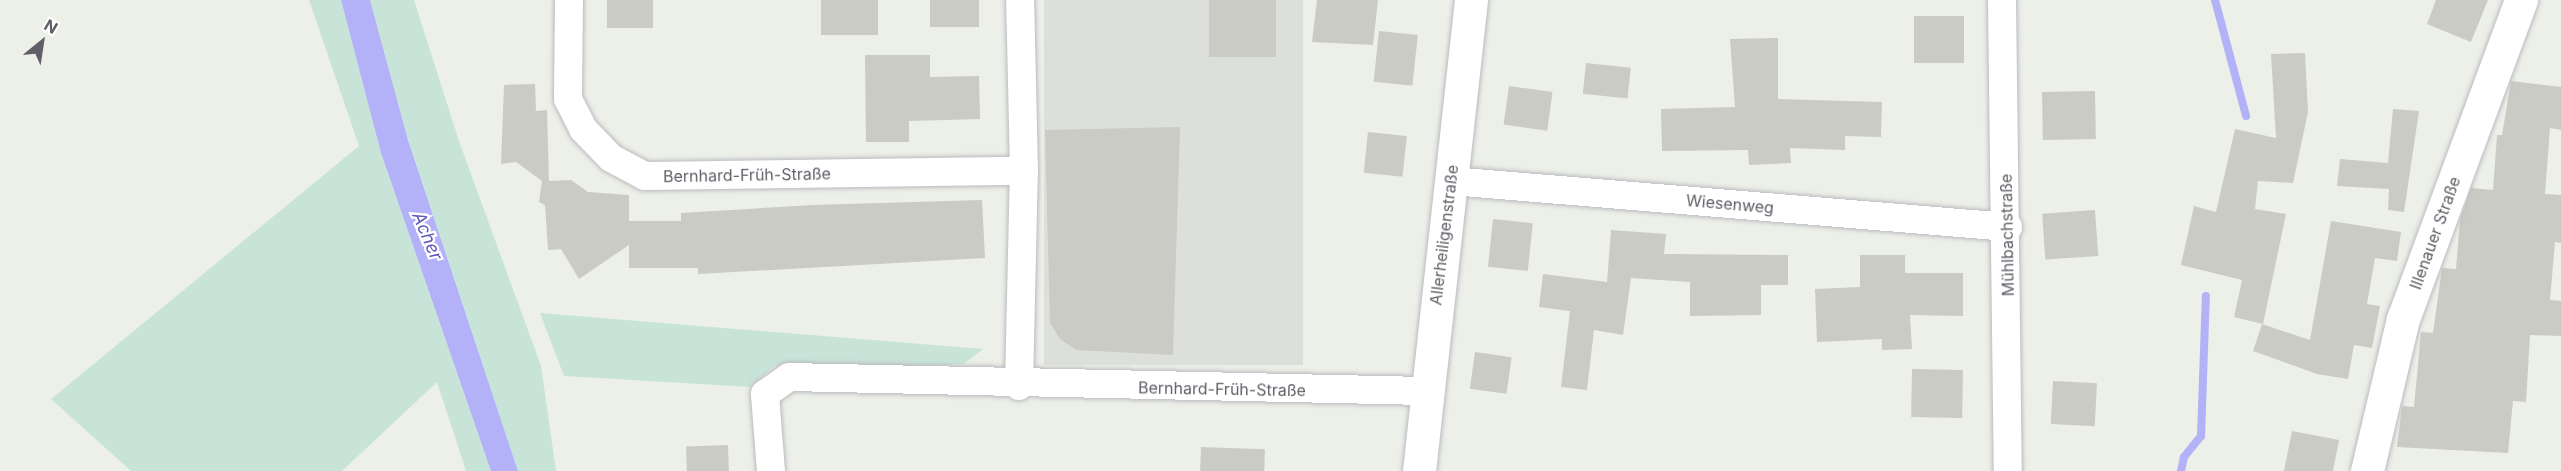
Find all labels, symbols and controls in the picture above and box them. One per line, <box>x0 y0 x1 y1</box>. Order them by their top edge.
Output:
north arrow <box>12 12 72 72</box>
text: N <box>41 15 61 38</box>
street label: Bernhard-Früh-Straße <box>663 164 831 186</box>
street label: Allerheiligenstraße <box>1426 164 1462 306</box>
street label: Mühlbachstraße <box>1996 174 2018 296</box>
street label: Illenauer Straße <box>2406 174 2464 292</box>
street label: Wiesenweg <box>1685 191 1775 217</box>
water label: Acher <box>407 209 447 263</box>
street label: Bernhard-Früh-Straße <box>1138 378 1306 400</box>

